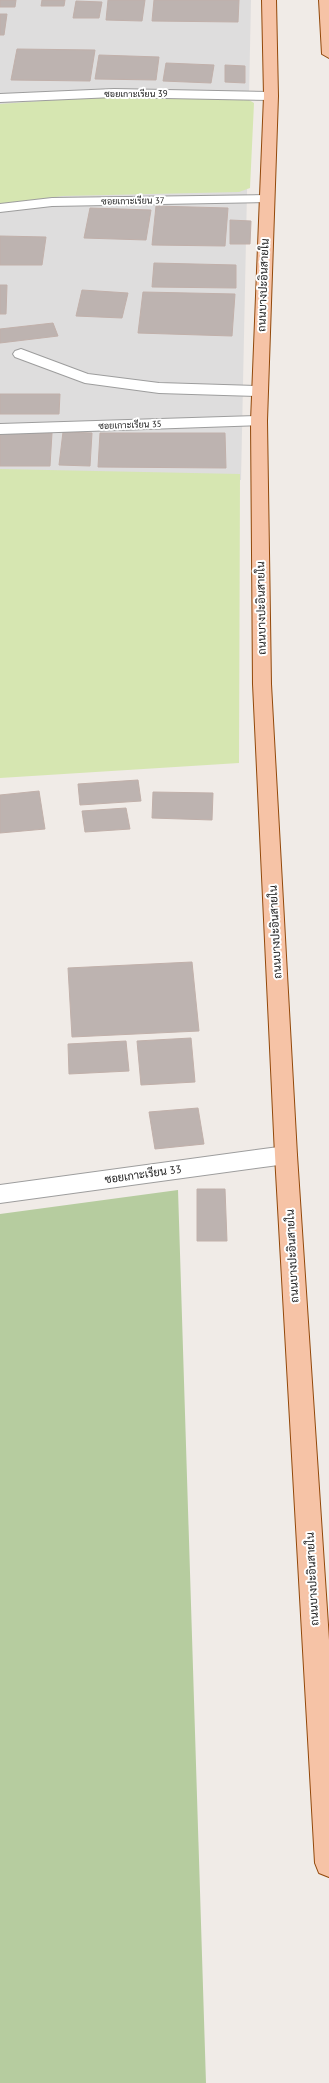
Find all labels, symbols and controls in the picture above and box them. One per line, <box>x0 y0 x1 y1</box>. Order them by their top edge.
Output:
street label: ซอยเกาะเรียน 39 <box>104 88 168 99</box>
street label: ซอยเกาะเรียน 37 <box>101 194 165 207</box>
street label: ถนนบางปะอินสายใน <box>253 238 272 332</box>
street label: ซอยเกาะเรียน 35 <box>98 418 162 431</box>
street label: ถนนบางปะอินสายใน <box>252 561 269 655</box>
street label: ถนนบางปะอินสายใน <box>265 885 284 979</box>
street label: ซอยเกาะเรียน 33 <box>104 1161 182 1186</box>
street label: ถนนบางปะอินสายใน <box>282 1209 301 1303</box>
street label: ถนนบางปะอินสายใน <box>302 1532 321 1626</box>

